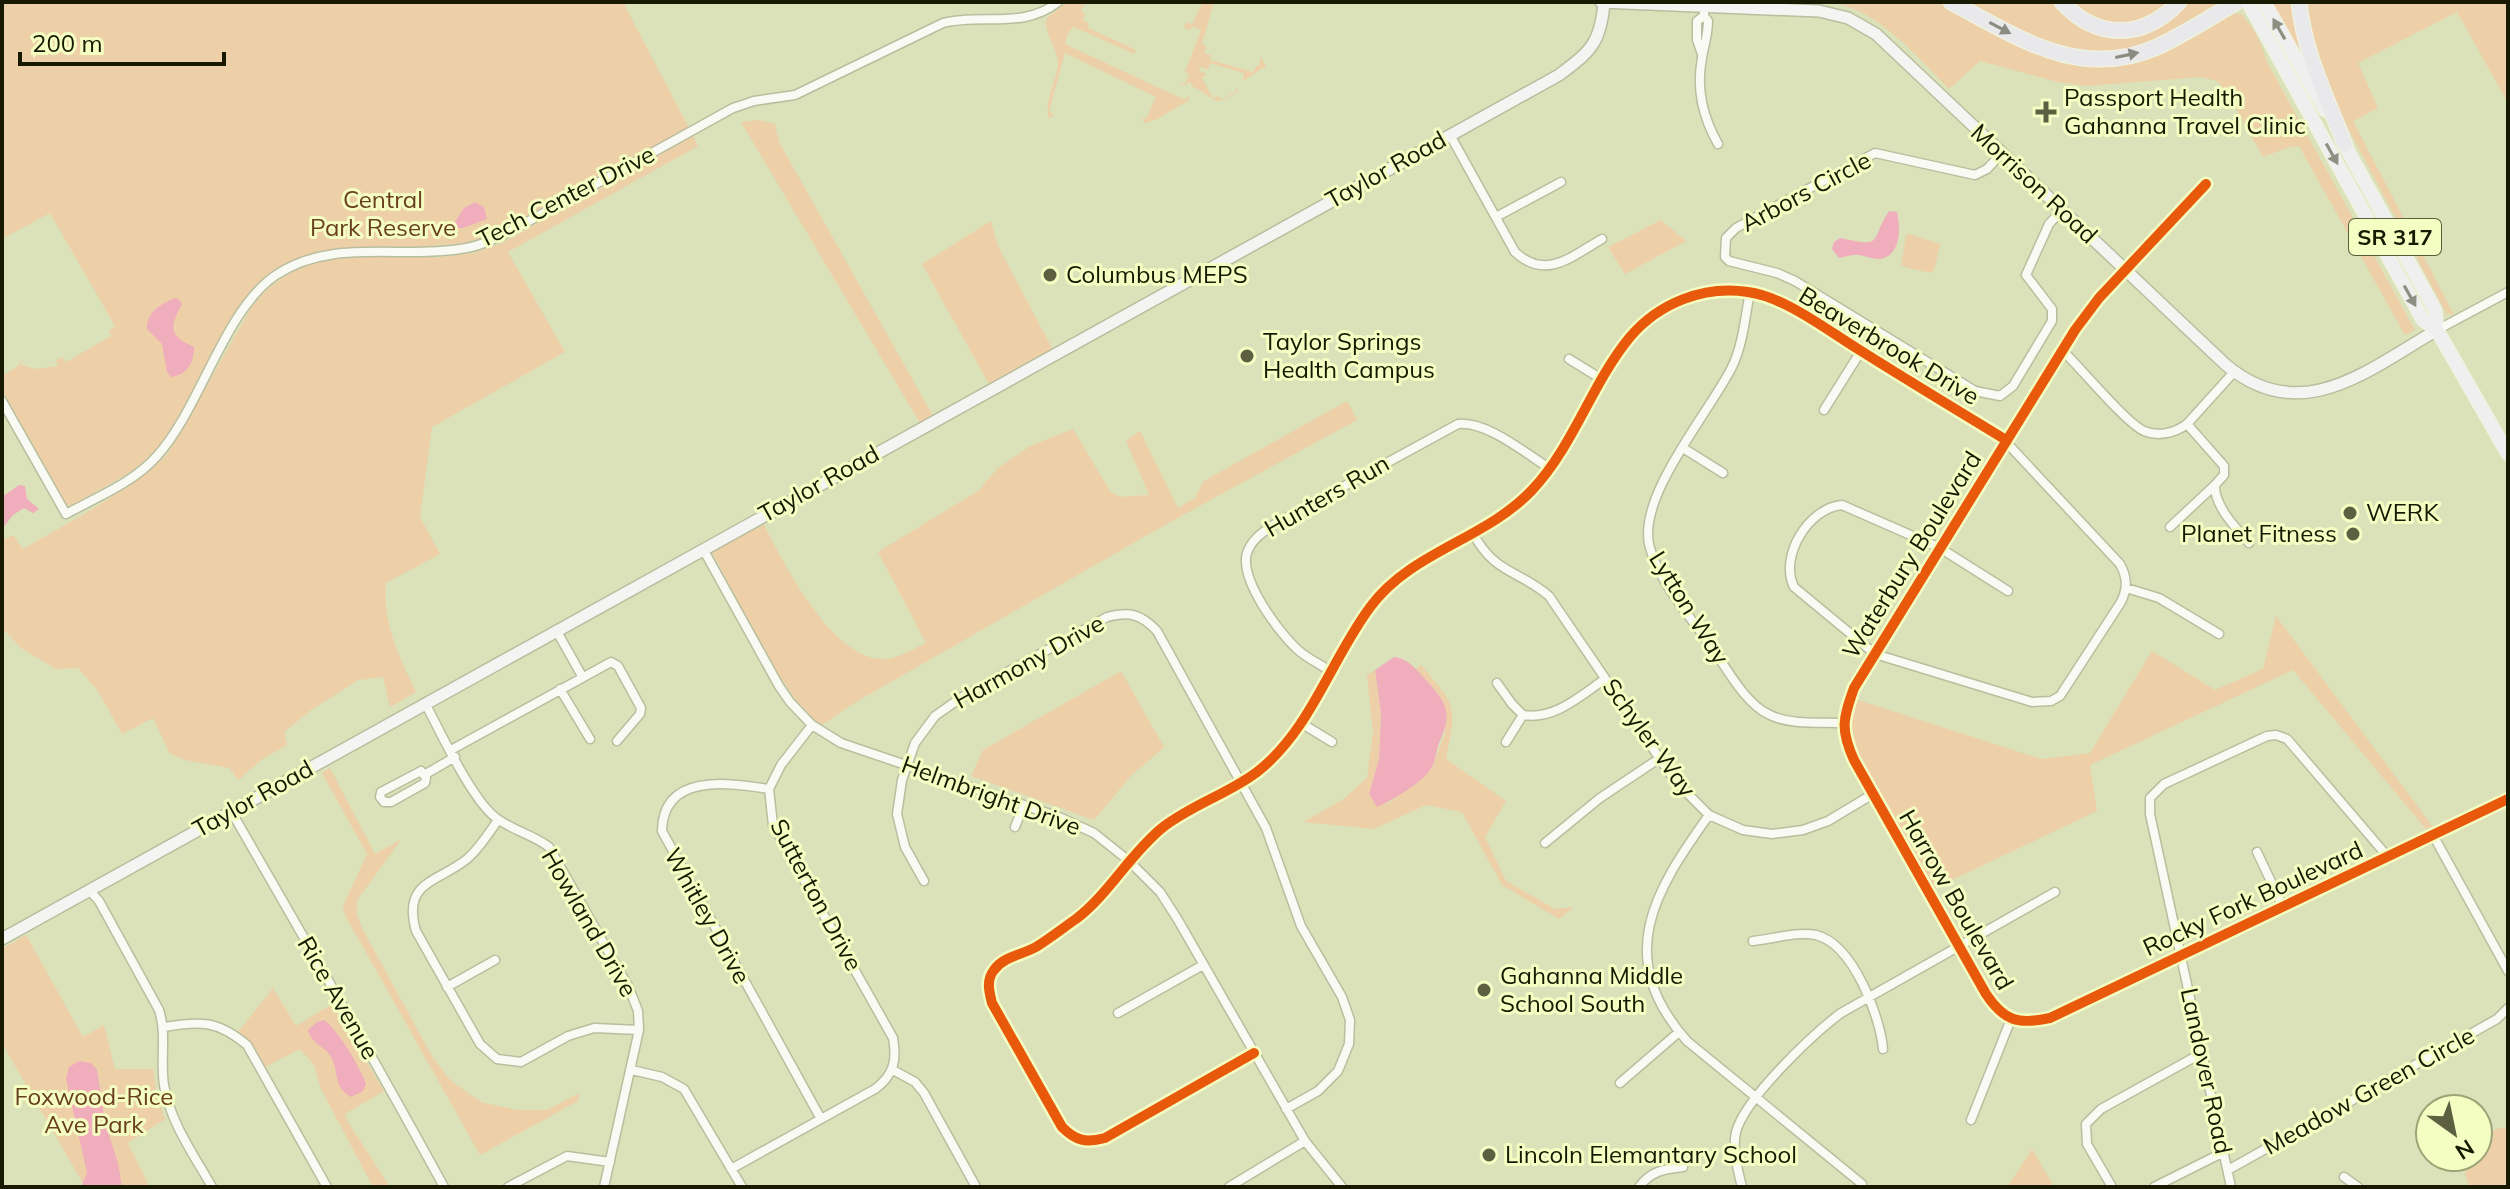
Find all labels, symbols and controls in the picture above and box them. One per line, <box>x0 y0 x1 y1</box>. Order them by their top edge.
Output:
scale bar <box>20 16 224 66</box>
one-way arrow <box>2272 18 2286 40</box>
one-way arrow <box>1989 21 2011 35</box>
text: 200 m <box>32 28 103 58</box>
one-way arrow <box>2115 48 2140 61</box>
place label: Passport Health Gahanna Travel Clinic <box>2064 82 2306 140</box>
marker: Passport Health Gahanna Travel Clinic <box>2035 101 2057 123</box>
street label: Morrison Road <box>1965 117 2104 250</box>
street label: Taylor Road <box>1320 124 1451 214</box>
street label: Tech Center Drive <box>472 138 659 254</box>
one-way arrow <box>2325 142 2339 165</box>
street label: Arbors Circle <box>1736 144 1876 238</box>
park label: Central Park Reserve <box>310 184 456 242</box>
road number: SR 317 <box>2349 219 2441 255</box>
place label: Columbus MEPS <box>1066 259 1248 289</box>
marker: Columbus MEPS <box>1041 266 1059 284</box>
street label: Beaverbrook Drive <box>1794 280 1985 411</box>
one-way arrow <box>2403 284 2417 307</box>
place label: Taylor Springs Health Campus <box>1263 326 1435 384</box>
marker: Taylor Springs Health Campus <box>1238 347 1256 365</box>
street label: Taylor Road <box>753 438 884 528</box>
street label: Waterbury Boulevard <box>1835 445 1987 664</box>
street label: Hunters Run <box>1259 447 1394 543</box>
place label: WERK <box>2366 497 2439 527</box>
marker: WERK <box>2341 504 2359 522</box>
place label: Planet Fitness <box>2181 518 2337 548</box>
marker: Planet Fitness <box>2344 525 2362 543</box>
street label: Lytton Way <box>1643 545 1737 670</box>
street label: Harmony Drive <box>948 607 1109 715</box>
street label: Schyler Way <box>1597 672 1703 803</box>
street label: Helmbright Drive <box>898 749 1085 841</box>
street label: Taylor Road <box>187 753 318 843</box>
street label: Harrow Boulevard <box>1893 804 2021 995</box>
street label: Sutterton Drive <box>764 813 870 976</box>
street label: Rocky Fork Boulevard <box>2138 834 2367 962</box>
street label: Whitley Drive <box>658 842 757 989</box>
street label: Howland Drive <box>535 843 644 1002</box>
street label: Rice Avenue <box>292 931 386 1064</box>
place label: Gahanna Middle School South <box>1500 960 1683 1018</box>
marker: Gahanna Middle School South <box>1475 981 1493 999</box>
street label: Landover Road <box>2175 985 2239 1157</box>
street label: Meadow Green Circle <box>2258 1020 2479 1161</box>
park label: Foxwood-Rice Ave Park <box>15 1081 173 1139</box>
north arrow <box>2414 1093 2494 1173</box>
text: N <box>2450 1134 2479 1166</box>
place label: Lincoln Elemantary School <box>1505 1139 1797 1169</box>
marker: Lincoln Elemantary School <box>1480 1146 1498 1164</box>

